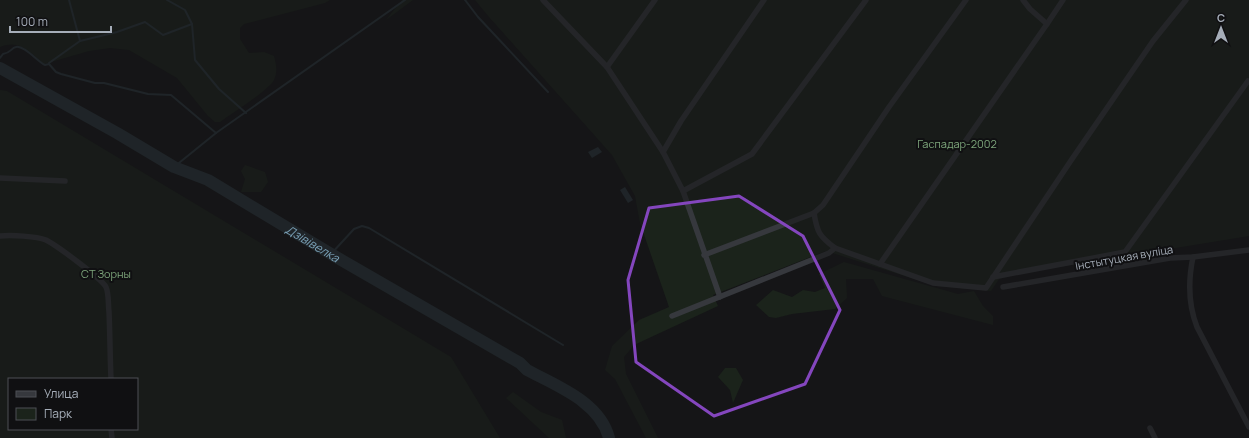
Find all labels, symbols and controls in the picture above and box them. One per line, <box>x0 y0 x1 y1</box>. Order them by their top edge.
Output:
scale bar <box>10 8 111 34</box>
north arrow <box>1201 8 1241 48</box>
text: С <box>1217 10 1225 25</box>
text: 100 m <box>16 13 48 30</box>
park label: Гаспадар-2002 <box>917 136 997 151</box>
water label: Дзівівелка <box>283 220 344 266</box>
street label: Інстытуцкая вуліца <box>1074 241 1174 273</box>
park label: СТ Зорны <box>81 266 131 281</box>
legend <box>8 378 138 430</box>
text: Улица <box>44 385 78 402</box>
text: Парк <box>44 405 73 422</box>

